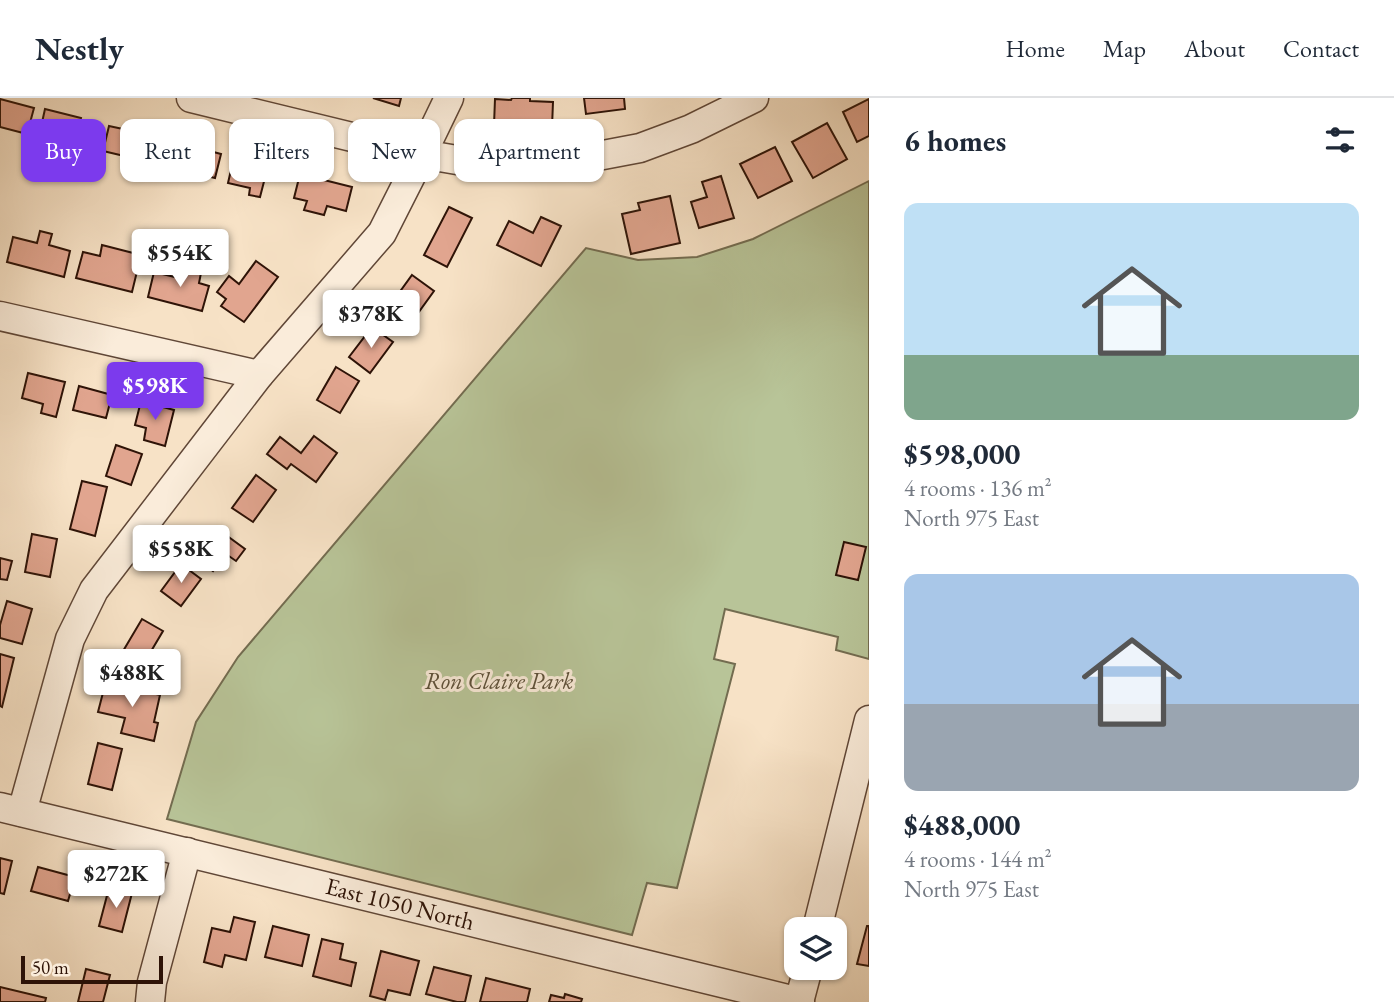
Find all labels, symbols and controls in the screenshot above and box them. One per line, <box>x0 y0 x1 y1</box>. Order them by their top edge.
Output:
text: Nestly <box>35 27 124 70</box>
text: Home <box>1005 33 1065 64</box>
text: Map <box>1103 33 1146 64</box>
text: About <box>1184 33 1245 64</box>
text: Contact <box>1283 33 1359 64</box>
chip: Buy <box>21 119 106 182</box>
chip: Rent <box>120 119 215 182</box>
chip: Filters <box>229 119 334 182</box>
chip: New <box>348 119 440 182</box>
chip: Apartment <box>454 119 604 182</box>
text: 6 homes <box>904 121 1006 160</box>
icon: filters <box>1321 121 1359 159</box>
pin: $554K <box>131 230 229 289</box>
text: $554K <box>148 237 212 267</box>
icon: home <box>1069 248 1195 374</box>
pin: $378K <box>322 290 420 350</box>
text: $378K <box>339 298 403 328</box>
pin: $598K <box>106 362 204 422</box>
text: $598K <box>123 370 187 400</box>
text: $598,000 <box>904 434 1020 473</box>
text: 4 rooms · 136 m² <box>904 473 1052 503</box>
text: North 975 East <box>904 503 1039 533</box>
pin: $558K <box>132 526 230 585</box>
text: $558K <box>149 533 213 563</box>
icon: home <box>1069 619 1195 745</box>
pin: $488K <box>83 650 181 709</box>
text: $488K <box>100 657 164 687</box>
park label: Ron Claire Park <box>425 665 574 696</box>
text: $488,000 <box>904 805 1020 844</box>
text: 4 rooms · 144 m² <box>904 844 1052 874</box>
pin: $272K <box>67 850 165 910</box>
text: $272K <box>84 858 148 888</box>
street label: East 1050 North <box>322 870 478 937</box>
text: North 975 East <box>904 874 1039 904</box>
map controls <box>784 917 847 980</box>
button: layers <box>784 917 847 980</box>
scale bar <box>21 953 163 985</box>
text: 50 m <box>32 955 69 980</box>

